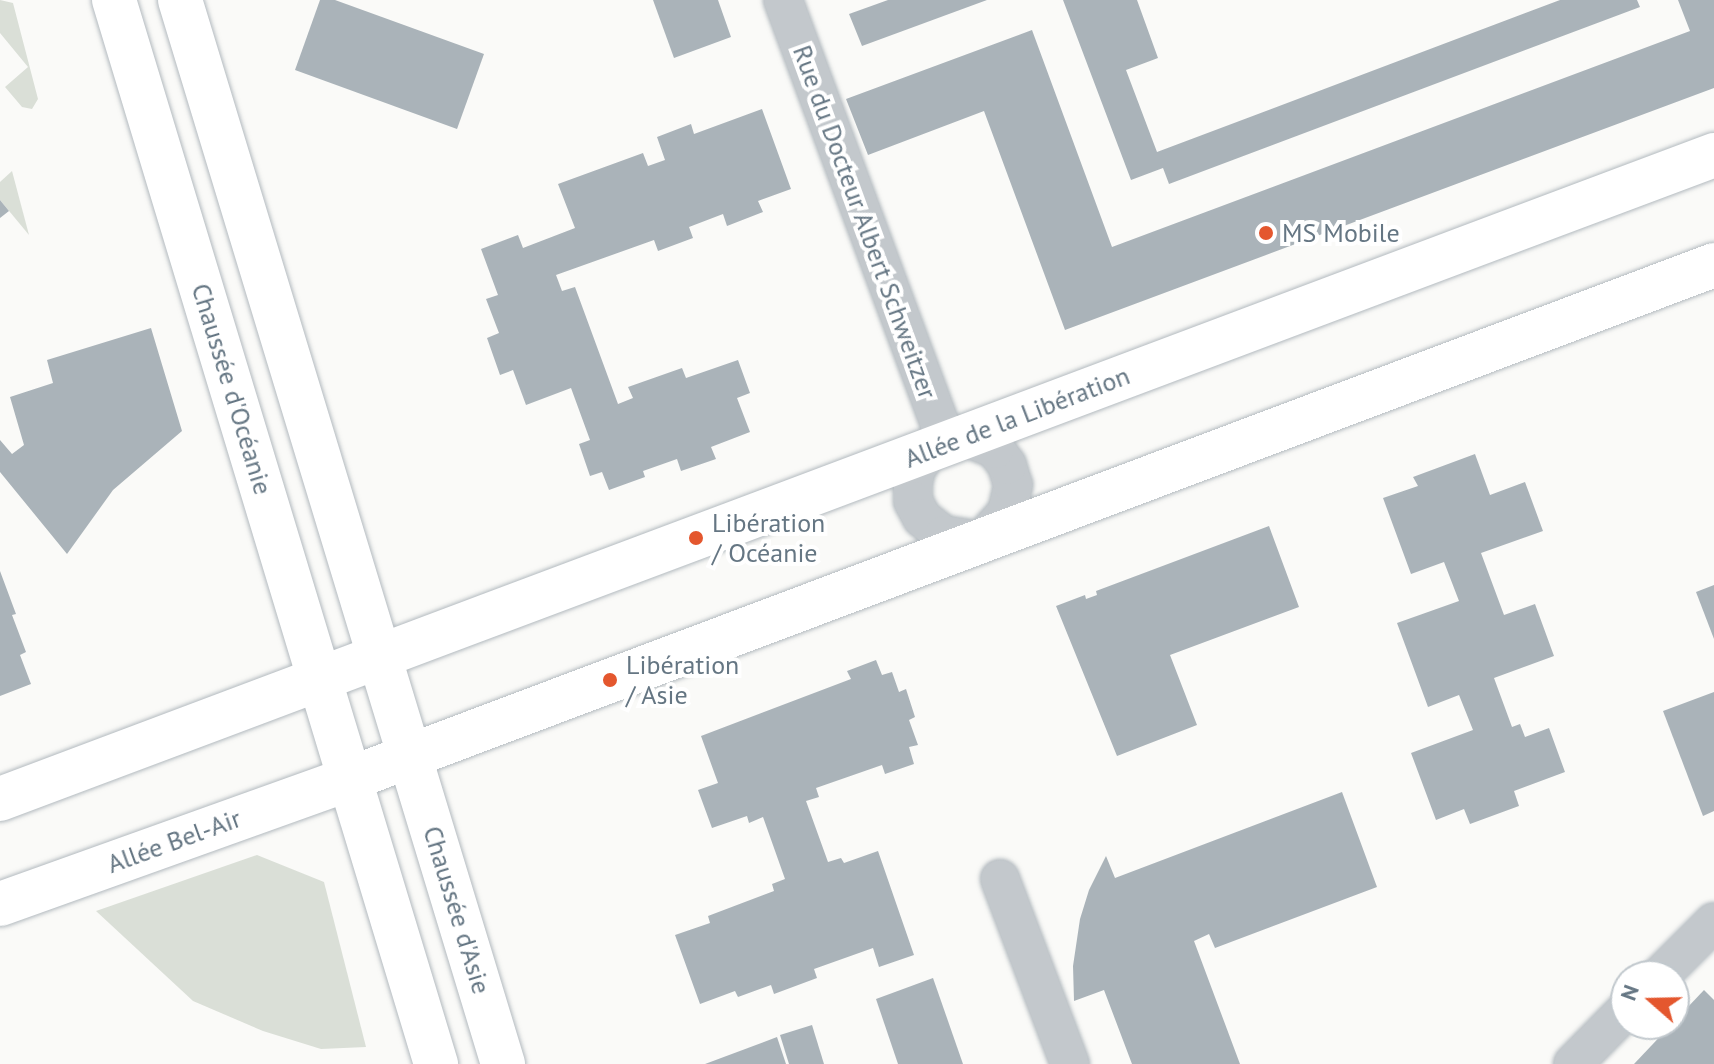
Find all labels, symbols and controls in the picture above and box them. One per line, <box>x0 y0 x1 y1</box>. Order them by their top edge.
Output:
street label: Rue du Docteur Albert Schweitzer <box>786 41 944 403</box>
place label: MS Mobile <box>1282 217 1400 249</box>
marker: MS Mobile <box>1257 224 1275 242</box>
street label: Chaussée d'Océanie <box>185 280 279 498</box>
street label: Allée de la Libération <box>900 360 1134 474</box>
place label: Libération / Océanie <box>712 507 825 568</box>
marker: Libération / Océanie <box>687 529 705 547</box>
place label: Libération / Asie <box>626 649 739 710</box>
marker: Libération / Asie <box>601 671 619 689</box>
street label: Allée Bel-Air <box>103 802 245 880</box>
street label: Chaussée d'Asie <box>417 822 497 998</box>
north arrow <box>1610 960 1690 1040</box>
text: N <box>1614 981 1645 1004</box>

